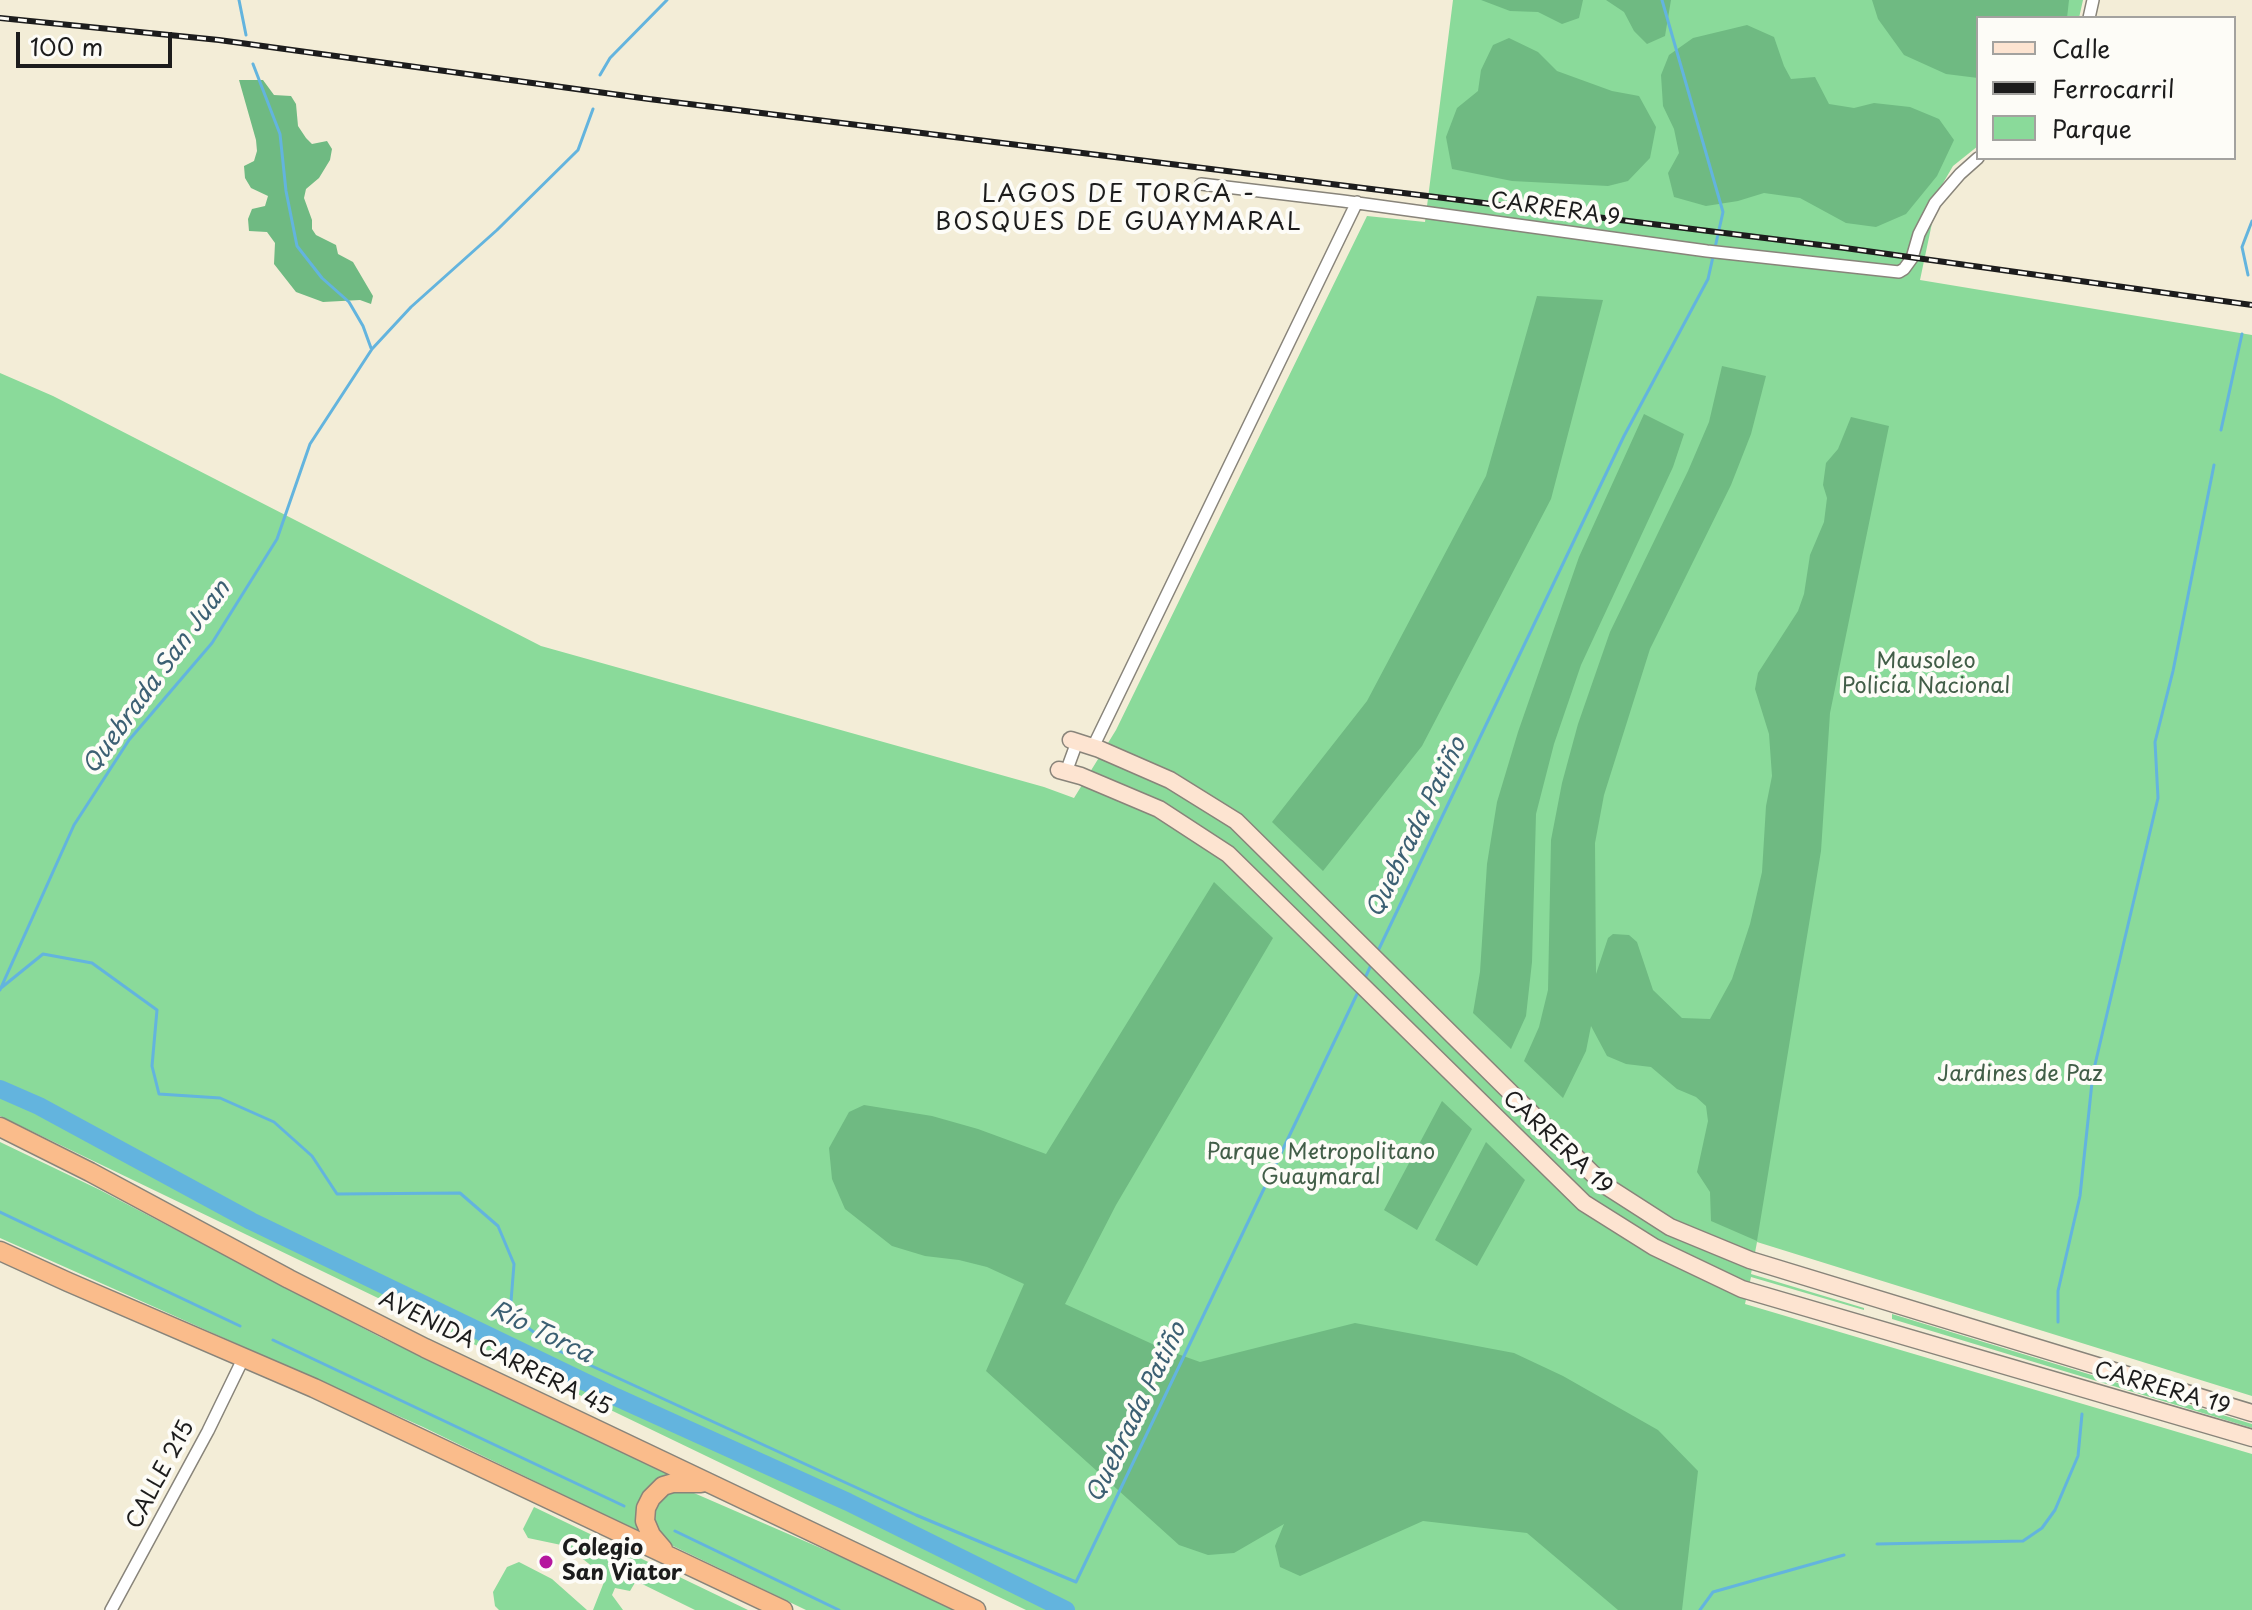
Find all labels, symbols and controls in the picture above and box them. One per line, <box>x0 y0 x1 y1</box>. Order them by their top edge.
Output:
scale bar <box>20 16 176 66</box>
legend <box>1976 16 2236 160</box>
text: 100 m <box>30 28 103 64</box>
text: Calle <box>2052 30 2110 66</box>
text: Ferrocarril <box>2052 70 2175 106</box>
text: Parque <box>2052 110 2132 146</box>
district label: LAGOS DE TORCA - BOSQUES DE GUAYMARAL <box>936 181 1302 237</box>
street label: CARRERA 9 <box>1489 188 1621 232</box>
water label: Quebrada San Juan <box>77 576 237 780</box>
park label: Mausoleo Policía Nacional <box>1842 649 2010 700</box>
water label: Quebrada Patiño <box>1361 733 1473 923</box>
park label: Jardines de Paz <box>1937 1062 2103 1088</box>
street label: CARRERA 19 <box>1497 1086 1617 1200</box>
park label: Parque Metropolitano Guaymaral <box>1207 1140 1435 1192</box>
street label: AVENIDA CARRERA 45 <box>375 1286 615 1422</box>
water label: Río Torca <box>485 1296 597 1370</box>
water label: Quebrada Patiño <box>1081 1318 1193 1508</box>
street label: CARRERA 19 <box>2091 1357 2233 1421</box>
street label: CALLE 215 <box>121 1416 201 1534</box>
place label: Colegio San Viator <box>562 1536 682 1588</box>
marker: Colegio San Viator <box>537 1553 555 1571</box>

